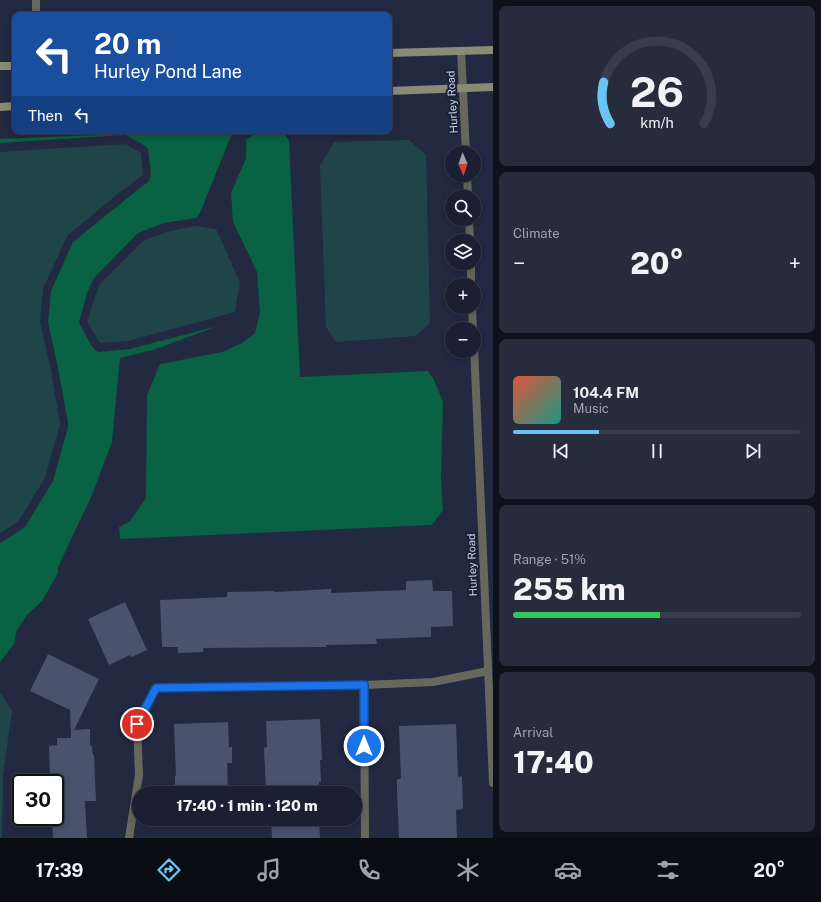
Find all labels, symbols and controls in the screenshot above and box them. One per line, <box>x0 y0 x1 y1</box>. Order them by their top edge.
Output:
text: 20 m <box>94 27 161 60</box>
icon: left <box>28 28 80 80</box>
text: Hurley Pond Lane <box>94 61 242 82</box>
text: 26 <box>630 67 684 116</box>
street label: Hurley Road <box>444 70 460 134</box>
icon: left <box>71 104 93 126</box>
text: Then <box>28 107 63 124</box>
text: km/h <box>640 114 674 131</box>
north arrow <box>445 146 481 182</box>
map controls <box>445 146 481 358</box>
button: search <box>445 190 481 226</box>
text: Climate <box>513 226 560 241</box>
button: layers <box>445 234 481 270</box>
text: 20° <box>630 245 684 281</box>
text: − <box>513 250 525 276</box>
text: + <box>789 250 801 276</box>
button: + <box>445 278 481 314</box>
button: − <box>445 322 481 358</box>
text: 104.4 FM <box>573 384 639 401</box>
text: Music <box>573 401 609 416</box>
icon: previous <box>550 440 572 462</box>
icon: pause <box>646 440 668 462</box>
icon: next <box>742 440 764 462</box>
street label: Hurley Road <box>465 533 479 597</box>
text: Range · 51% <box>513 552 586 567</box>
text: 255 km <box>513 571 625 607</box>
pin <box>120 707 154 741</box>
icon: arrive <box>126 713 148 735</box>
position arrow <box>343 725 385 767</box>
text: Arrival <box>513 725 553 740</box>
text: 17:40 <box>513 744 594 780</box>
speed limit sign: 30 <box>12 774 64 826</box>
text: 17:40 · 1 min · 120 m <box>176 797 318 814</box>
icon: directions <box>155 856 183 884</box>
icon: music <box>255 856 283 884</box>
icon: phone <box>355 856 383 884</box>
icon: climate <box>454 856 482 884</box>
icon: car <box>554 856 582 884</box>
icon: filters <box>654 856 682 884</box>
text: 17:39 <box>36 860 83 881</box>
text: 20° <box>754 860 785 881</box>

